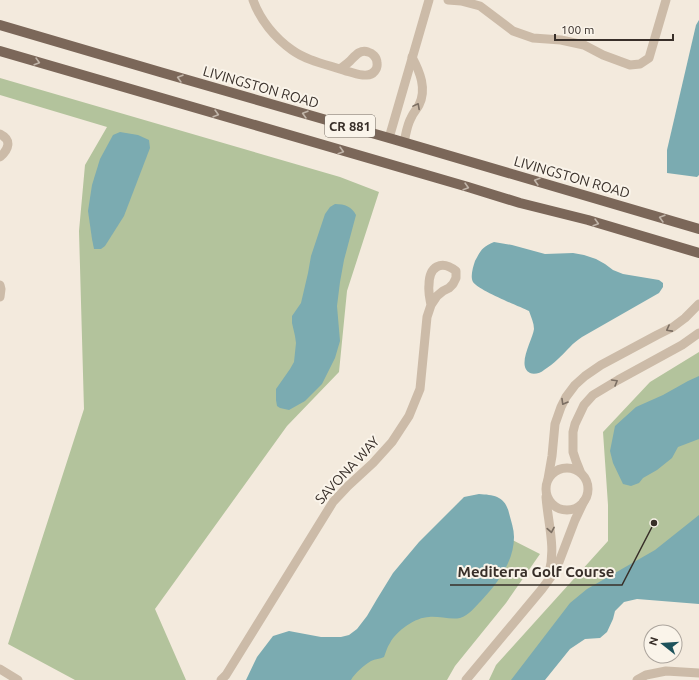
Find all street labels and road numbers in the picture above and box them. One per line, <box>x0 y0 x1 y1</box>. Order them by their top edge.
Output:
street label: LIVINGSTON ROAD <box>201 63 321 111</box>
road number: CR 881 <box>325 115 375 137</box>
street label: LIVINGSTON ROAD <box>512 153 632 201</box>
street label: SAVONA WAY <box>312 433 382 507</box>

